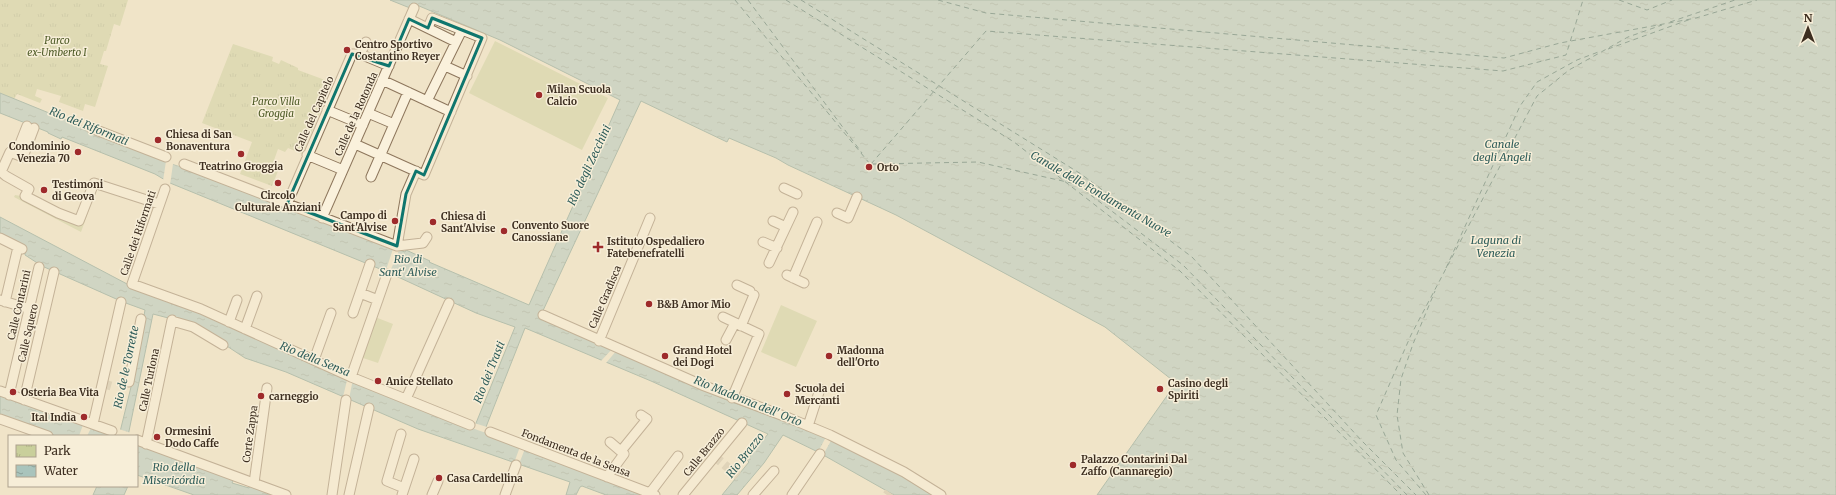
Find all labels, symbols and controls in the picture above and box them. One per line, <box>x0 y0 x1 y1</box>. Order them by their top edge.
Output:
north arrow <box>1788 8 1828 48</box>
text: N <box>1804 11 1813 25</box>
park label: Parco ex-Umberto I <box>27 34 87 59</box>
place label: Centro Sportivo Costantino Reyer <box>355 38 440 63</box>
marker: Centro Sportivo Costantino Reyer <box>342 45 352 55</box>
street label: Calle de la Rotonda <box>332 69 381 158</box>
street label: Calle del Capitelo <box>291 74 337 154</box>
place label: Milan Scuola Calcio <box>547 83 611 108</box>
marker: Milan Scuola Calcio <box>534 90 544 100</box>
park label: Parco Villa Groggia <box>252 95 300 120</box>
water label: Rio dei Riformati <box>47 104 131 148</box>
water label: Rio degli Zecchini <box>564 123 614 207</box>
place label: Chiesa di San Bonaventura <box>166 128 232 153</box>
marker: Chiesa di San Bonaventura <box>153 135 163 145</box>
water label: Canale degli Angeli <box>1473 137 1531 164</box>
place label: Condominio Venezia 70 <box>9 140 70 165</box>
marker: Condominio Venezia 70 <box>73 147 83 157</box>
water label: Canale delle Fondamenta Nuove <box>1028 148 1174 240</box>
marker: Teatrino Groggia <box>236 149 246 159</box>
place label: Teatrino Groggia <box>199 160 283 173</box>
place label: Orto <box>877 161 899 174</box>
marker: Orto <box>864 162 874 172</box>
place label: Testimoni di Geova <box>52 178 104 203</box>
marker: Circolo Culturale Anziani <box>273 178 283 188</box>
marker: Testimoni di Geova <box>39 185 49 195</box>
street label: Calle dei Riformati <box>117 189 159 277</box>
place label: Circolo Culturale Anziani <box>235 189 322 214</box>
place label: Campo di Sant'Alvise <box>333 209 388 234</box>
place label: Chiesa di Sant'Alvise <box>441 210 496 235</box>
marker: Campo di Sant'Alvise <box>390 216 400 226</box>
marker: Chiesa di Sant'Alvise <box>428 217 438 227</box>
place label: Convento Suore Canossiane <box>512 219 590 244</box>
marker: Convento Suore Canossiane <box>499 226 509 236</box>
water label: Laguna di Venezia <box>1471 233 1521 260</box>
place label: Istituto Ospedaliero Fatebenefratelli <box>607 235 704 260</box>
marker: Istituto Ospedaliero Fatebenefratelli <box>592 241 604 253</box>
water label: Rio di Sant' Alvise <box>379 252 437 279</box>
street label: Calle Gradisca <box>586 263 624 331</box>
street label: Calle Contarini <box>5 269 33 341</box>
place label: B&B Amor Mio <box>657 298 731 311</box>
marker: B&B Amor Mio <box>644 299 654 309</box>
street label: Calle Squero <box>15 303 41 363</box>
water label: Rio de le Torrette <box>110 324 142 410</box>
water label: Rio della Sensa <box>278 339 352 379</box>
water label: Rio dei Trasti <box>470 339 508 405</box>
place label: Grand Hotel dei Dogi <box>673 344 733 369</box>
place label: Madonna dell'Orto <box>837 344 885 369</box>
street label: Calle Turlona <box>136 347 162 413</box>
marker: Grand Hotel dei Dogi <box>660 351 670 361</box>
marker: Madonna dell'Orto <box>824 351 834 361</box>
water label: Rio Madonna dell' Orto <box>692 373 804 429</box>
place label: Anice Stellato <box>385 375 453 388</box>
marker: Anice Stellato <box>373 376 383 386</box>
place label: Casino degli Spiriti <box>1168 377 1229 402</box>
place label: Scuola dei Mercanti <box>795 382 845 407</box>
marker: Casino degli Spiriti <box>1155 384 1165 394</box>
place label: Osteria Bea Vita <box>21 386 99 399</box>
marker: Osteria Bea Vita <box>8 387 18 397</box>
marker: Scuola dei Mercanti <box>782 389 792 399</box>
place label: carneggio <box>269 390 319 403</box>
marker: carneggio <box>256 391 266 401</box>
street label: Corte Zappa <box>240 404 261 463</box>
place label: Ital India <box>31 411 76 424</box>
marker: Ital India <box>79 412 89 422</box>
place label: Ormesini Dodo Caffe <box>165 425 220 450</box>
street label: Calle Brazzo <box>680 425 728 479</box>
street label: Fondamenta de la Sensa <box>520 426 633 480</box>
water label: Rio Brazzo <box>723 429 767 481</box>
marker: Ormesini Dodo Caffe <box>152 432 162 442</box>
legend <box>8 435 138 487</box>
text: Park <box>44 443 71 458</box>
place label: Palazzo Contarini Dal Zaffo (Cannaregio) <box>1081 453 1188 478</box>
water label: Rio della Misericórdia <box>142 460 205 487</box>
marker: Palazzo Contarini Dal Zaffo (Cannaregio) <box>1068 460 1078 470</box>
text: Water <box>43 463 79 478</box>
place label: Casa Cardellina <box>447 472 523 485</box>
marker: Casa Cardellina <box>434 473 444 483</box>

